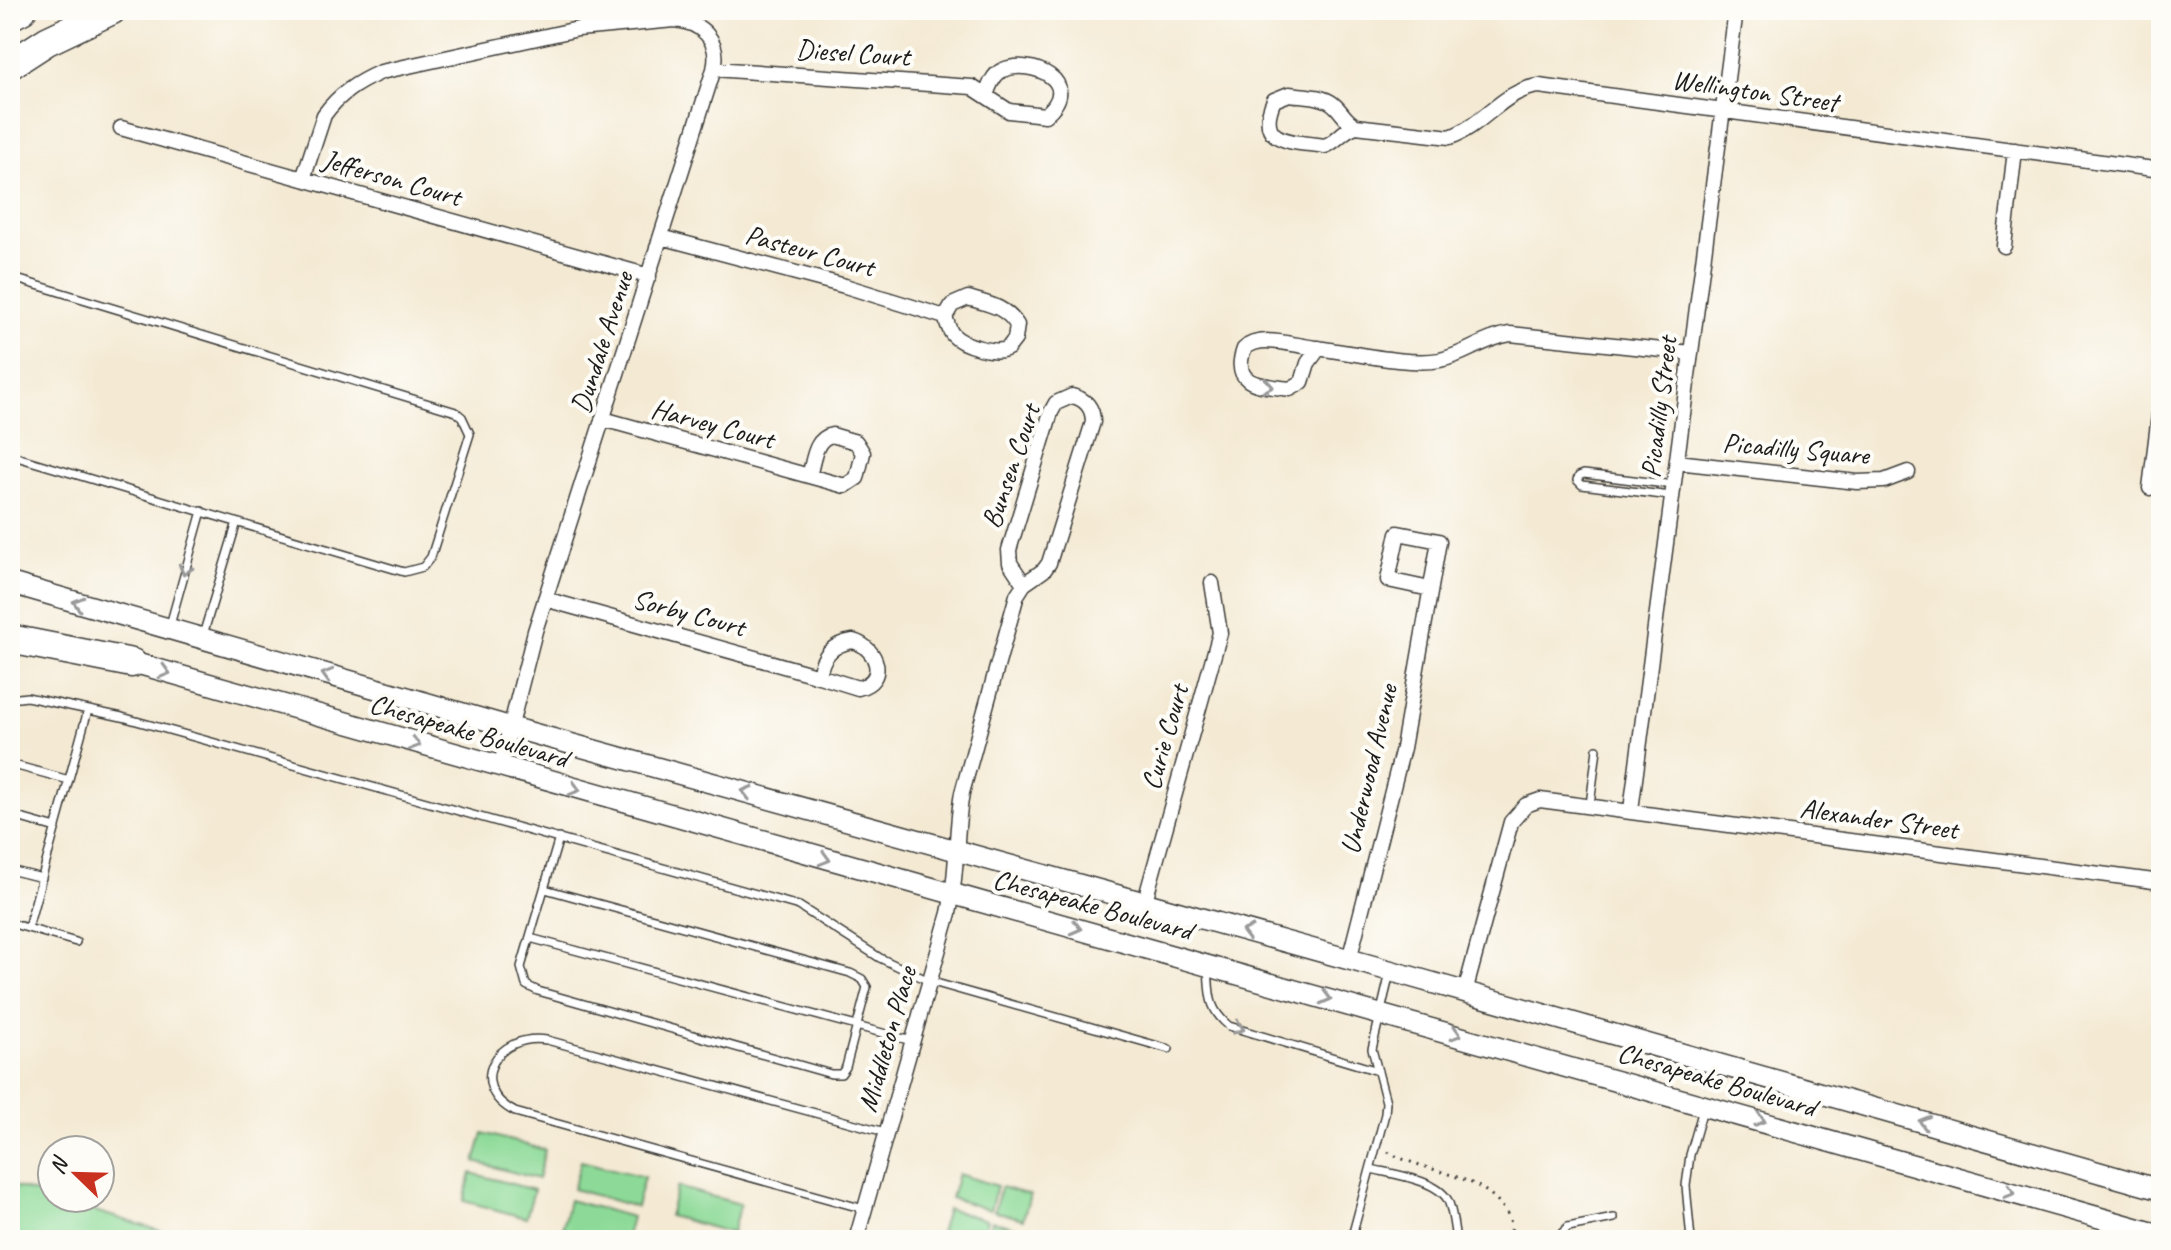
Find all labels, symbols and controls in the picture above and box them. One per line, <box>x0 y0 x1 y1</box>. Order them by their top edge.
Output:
street label: Diesel Court <box>795 31 914 74</box>
street label: Wellington Street <box>1670 62 1844 120</box>
street label: Jefferson Court <box>317 141 468 215</box>
street label: Pasteur Court <box>742 216 881 285</box>
street label: Dundale Avenue <box>562 265 641 417</box>
street label: Picadilly Street <box>1632 332 1685 480</box>
one-way arrow <box>1261 377 1274 394</box>
street label: Harvey Court <box>648 390 781 457</box>
street label: Bunsen Court <box>973 397 1049 533</box>
street label: Picadilly Square <box>1721 425 1872 472</box>
one-way arrow <box>178 563 195 577</box>
street label: Sorby Court <box>629 581 752 645</box>
one-way arrow <box>71 596 85 612</box>
one-way arrow <box>158 663 172 679</box>
one-way arrow <box>321 667 335 684</box>
street label: Curie Court <box>1133 678 1197 794</box>
street label: Underwood Avenue <box>1332 679 1405 857</box>
street label: Chesapeake Boulevard <box>366 685 576 777</box>
one-way arrow <box>408 735 422 751</box>
one-way arrow <box>567 780 581 796</box>
one-way arrow <box>741 785 755 801</box>
street label: Alexander Street <box>1798 790 1963 847</box>
one-way arrow <box>818 850 832 866</box>
street label: Chesapeake Boulevard <box>990 861 1200 949</box>
one-way arrow <box>1068 919 1082 936</box>
one-way arrow <box>1240 925 1254 941</box>
street label: Middleton Place <box>849 961 924 1116</box>
one-way arrow <box>1319 988 1333 1005</box>
one-way arrow <box>1231 1019 1245 1035</box>
one-way arrow <box>1448 1025 1462 1041</box>
street label: Chesapeake Boulevard <box>1614 1034 1824 1126</box>
one-way arrow <box>1752 1111 1766 1128</box>
one-way arrow <box>1918 1115 1932 1131</box>
north arrow <box>36 1134 116 1214</box>
text: N <box>43 1152 75 1178</box>
one-way arrow <box>2002 1183 2016 1199</box>

